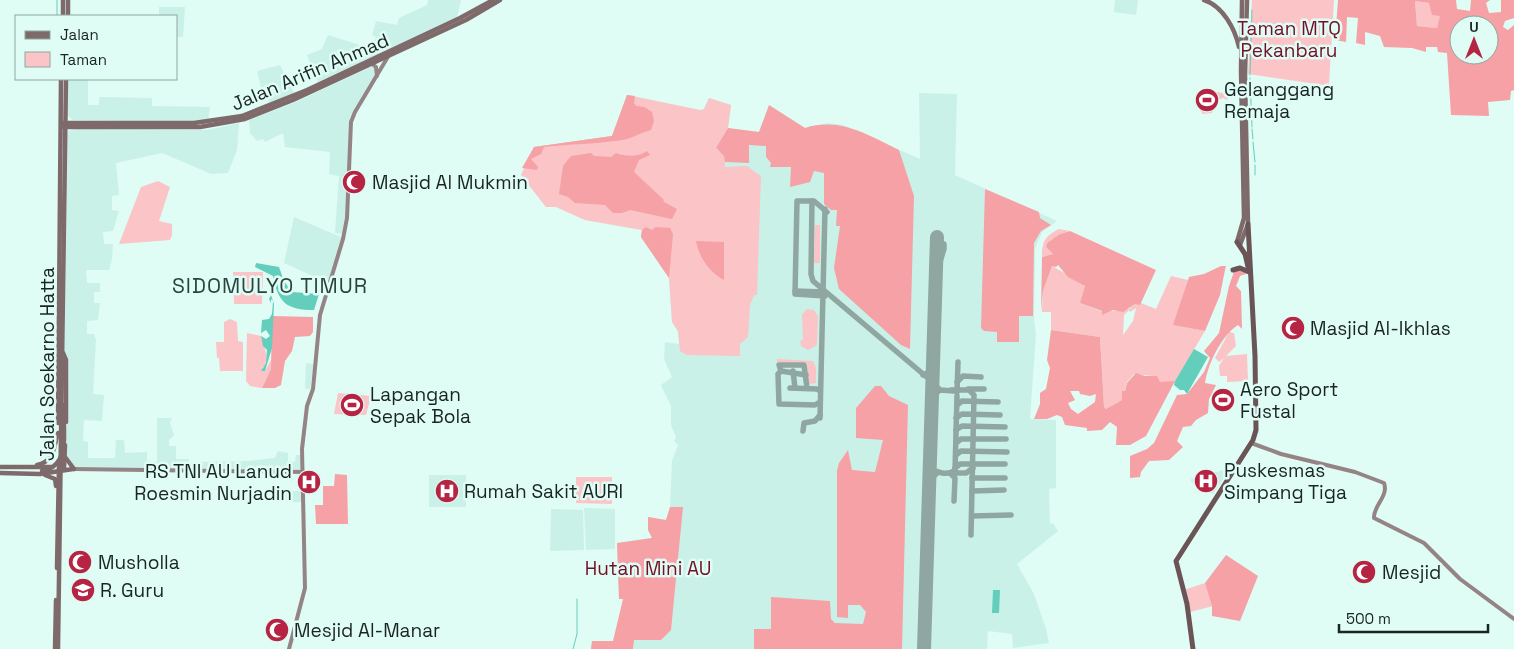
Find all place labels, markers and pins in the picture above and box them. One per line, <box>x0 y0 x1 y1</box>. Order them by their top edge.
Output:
place label: Gelanggang Remaja <box>1224 77 1334 124</box>
sports icon: Gelanggang Remaja <box>1194 87 1220 113</box>
mosque icon: Masjid Al Mukmin <box>341 169 367 195</box>
place label: Masjid Al Mukmin <box>372 170 528 195</box>
mosque icon: Masjid Al-Ikhlas <box>1280 315 1306 341</box>
place label: Masjid Al-Ikhlas <box>1310 316 1451 341</box>
place label: Aero Sport Fustal <box>1240 377 1338 424</box>
place label: Lapangan Sepak Bola <box>370 382 471 429</box>
sports icon: Aero Sport Fustal <box>1210 387 1236 413</box>
sports icon: Lapangan Sepak Bola <box>339 392 365 418</box>
place label: Puskesmas Simpang Tiga <box>1224 458 1347 505</box>
place label: RS TNI AU Lanud Roesmin Nurjadin <box>134 459 292 506</box>
hospital icon: Puskesmas Simpang Tiga <box>1193 468 1219 494</box>
hospital icon: RS TNI AU Lanud Roesmin Nurjadin <box>296 469 322 495</box>
hospital icon: Rumah Sakit AURI <box>434 478 460 504</box>
place label: Rumah Sakit AURI <box>464 479 623 504</box>
mosque icon: Musholla <box>67 549 93 575</box>
place label: Musholla <box>98 550 180 575</box>
mosque icon: Mesjid <box>1351 559 1377 585</box>
place label: Mesjid <box>1382 560 1441 585</box>
school or university icon: R. Guru <box>70 577 96 603</box>
place label: R. Guru <box>100 578 164 603</box>
mosque icon: Mesjid Al-Manar <box>264 617 290 643</box>
place label: Mesjid Al-Manar <box>294 618 440 643</box>

